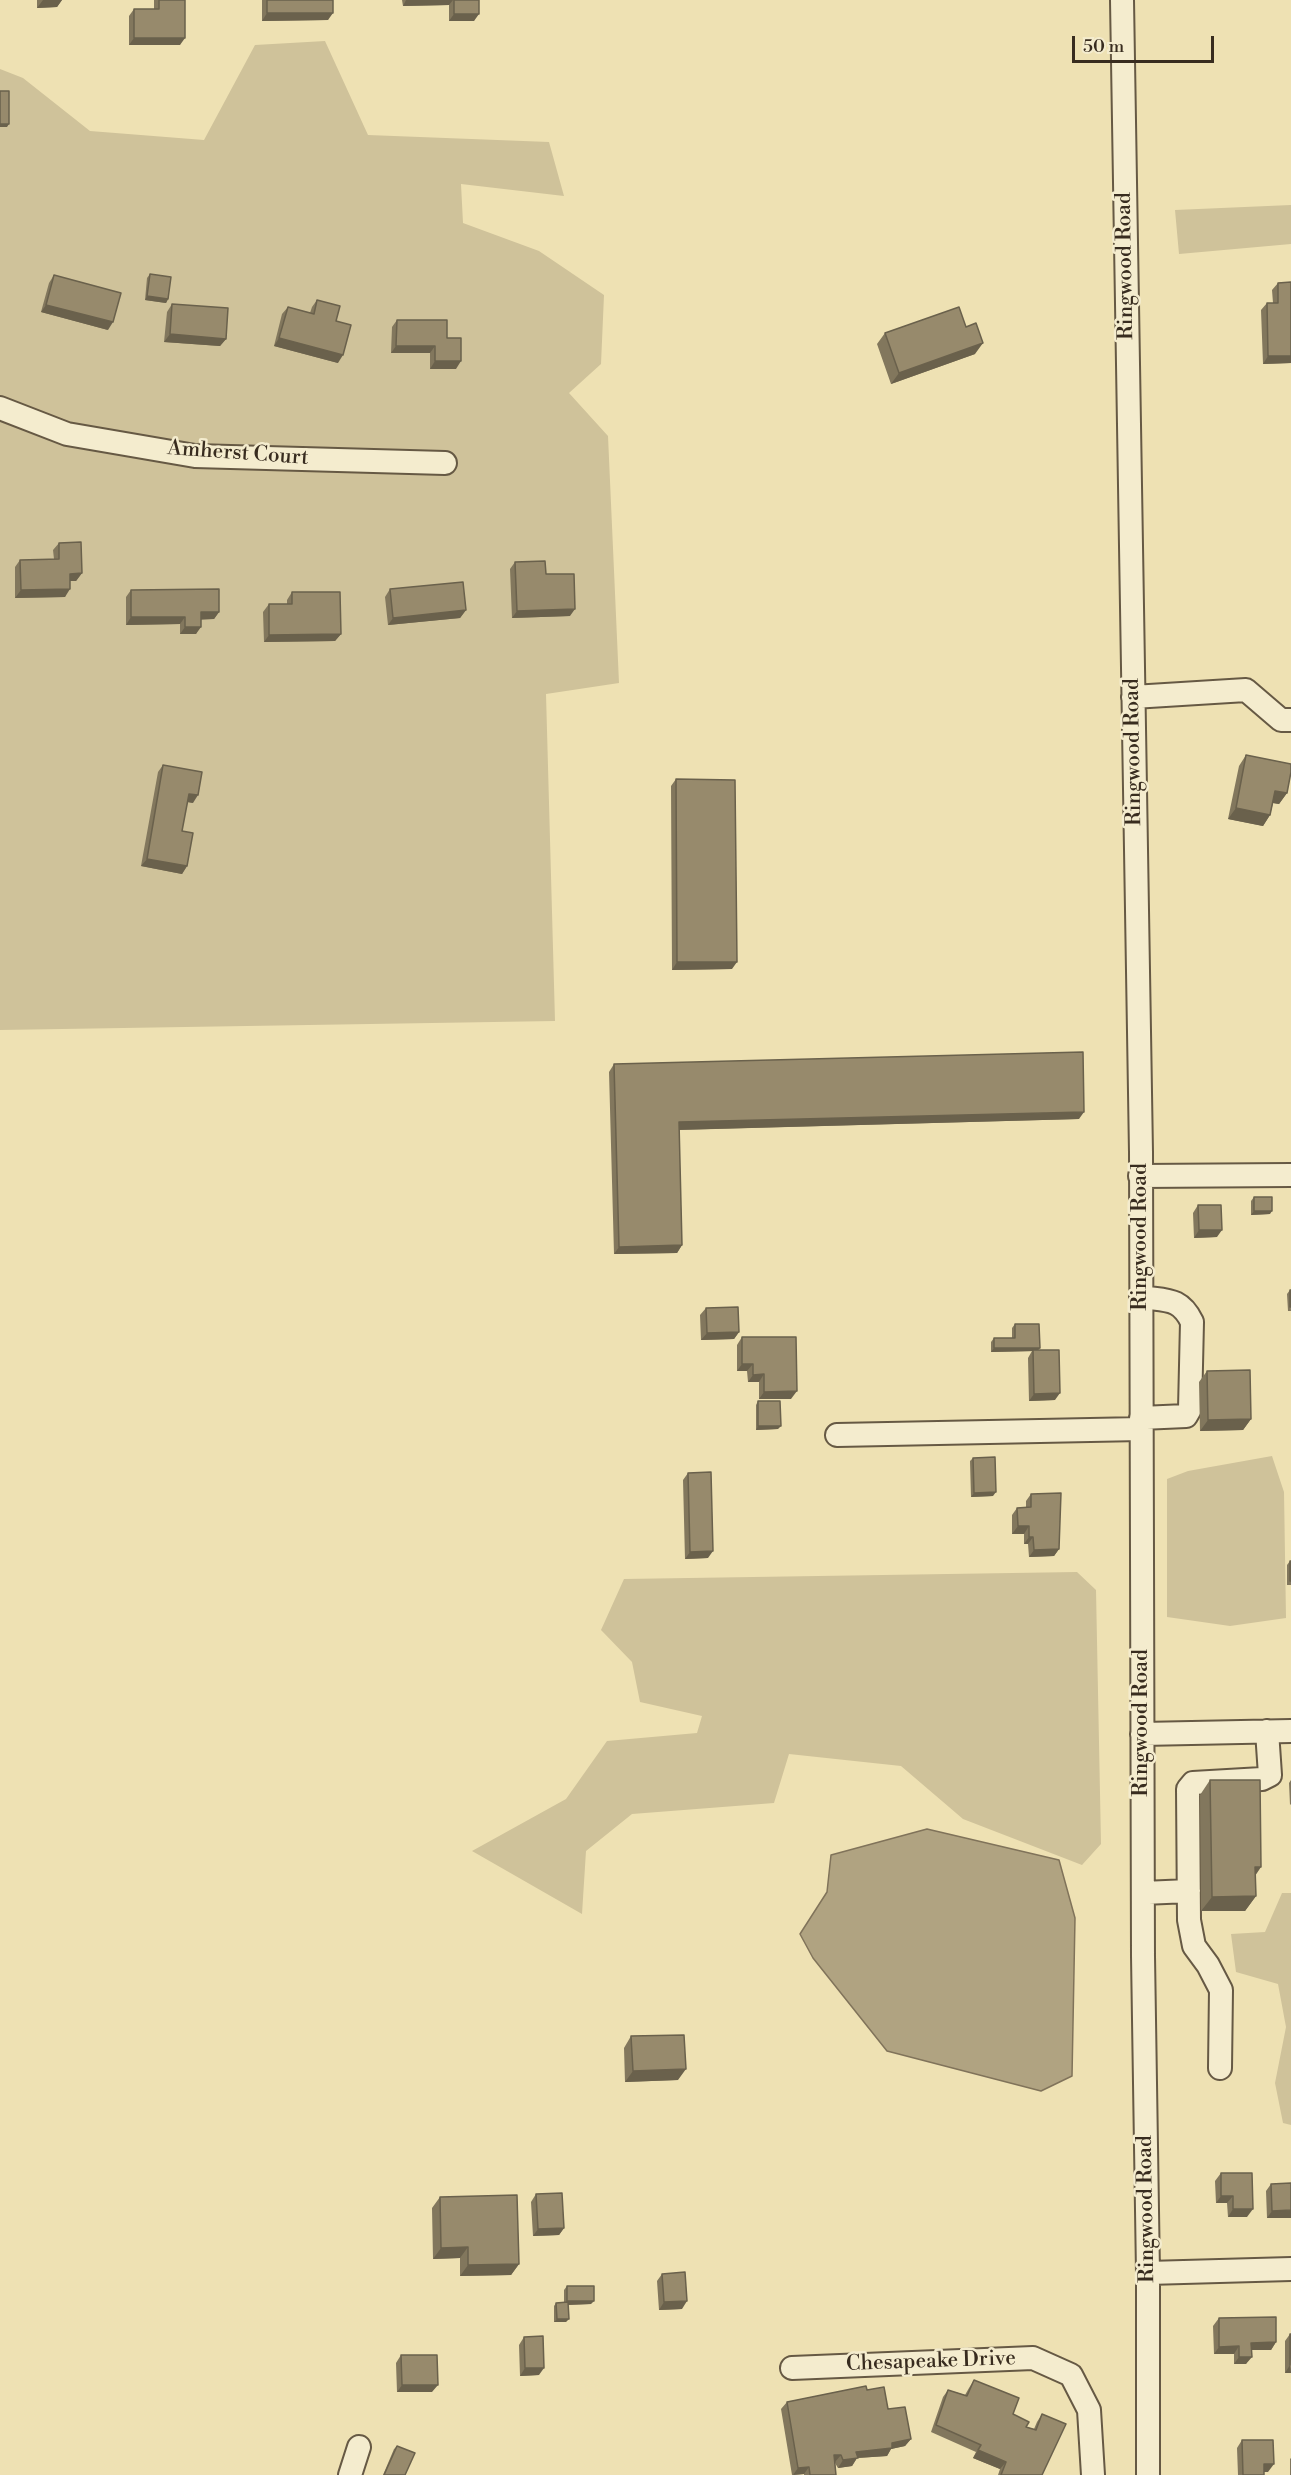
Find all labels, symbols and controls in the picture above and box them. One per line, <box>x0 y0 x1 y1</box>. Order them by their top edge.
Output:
scale bar <box>1075 24 1218 62</box>
text: 50 m <box>1083 35 1124 58</box>
street label: Ringwood Road <box>1112 192 1140 340</box>
street label: Amherst Court <box>167 436 309 472</box>
street label: Ringwood Road <box>1120 678 1148 826</box>
street label: Ringwood Road <box>1128 1163 1154 1311</box>
street label: Ringwood Road <box>1129 1649 1155 1797</box>
street label: Ringwood Road <box>1133 2135 1161 2283</box>
street label: Chesapeake Drive <box>846 2346 1016 2378</box>

